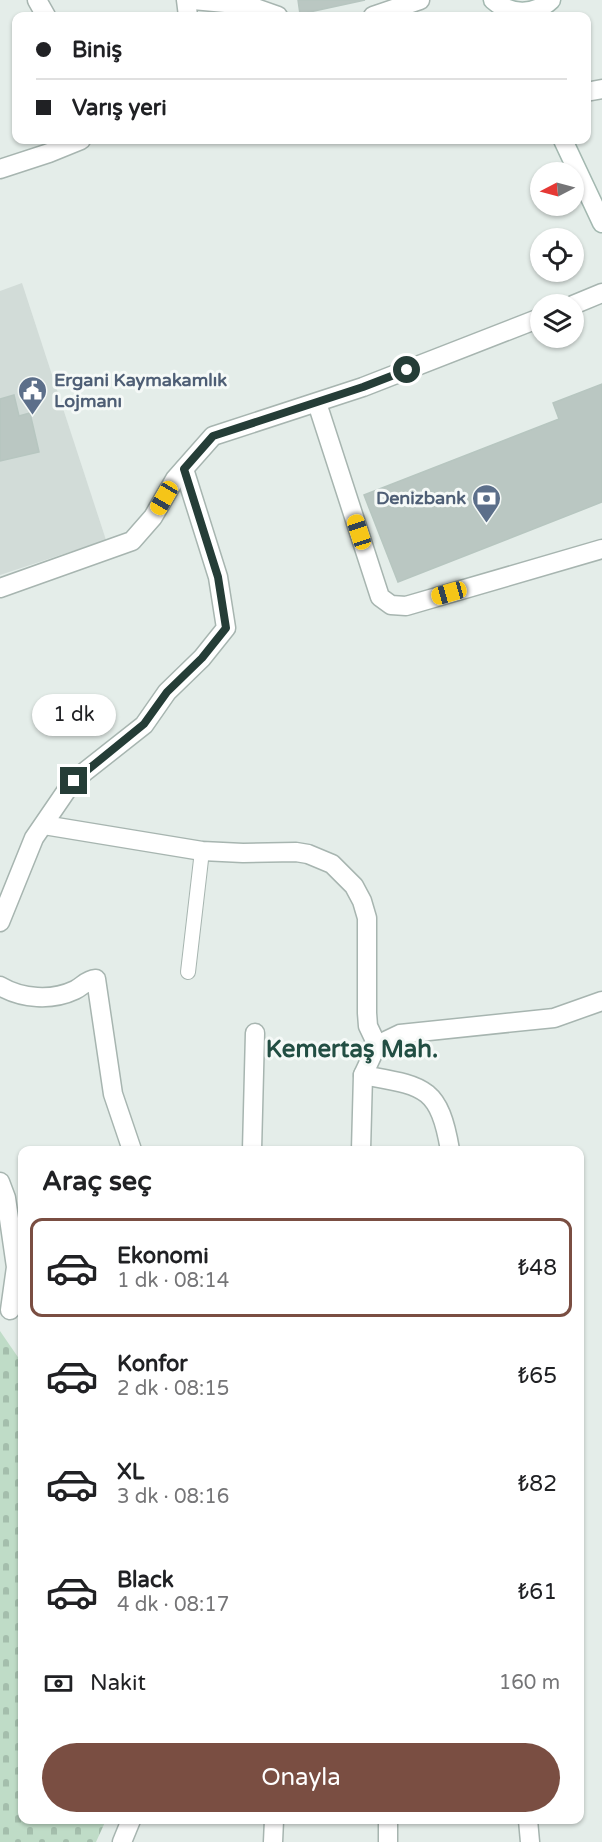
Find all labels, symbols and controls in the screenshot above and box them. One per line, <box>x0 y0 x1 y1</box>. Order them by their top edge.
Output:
text: Biniş <box>72 37 122 63</box>
text: Varış yeri <box>72 95 167 121</box>
north arrow <box>530 162 584 216</box>
map controls <box>530 162 584 348</box>
button: locate <box>530 228 584 282</box>
button: layers <box>530 294 584 348</box>
route start <box>393 356 420 383</box>
place label: Ergani Kaymakamlık Lojmanı <box>54 369 227 412</box>
public building icon: Ergani Kaymakamlık Lojmanı <box>17 374 49 416</box>
car <box>147 478 181 518</box>
bank icon: Denizbank <box>471 482 503 524</box>
place label: Denizbank <box>376 487 466 509</box>
car <box>345 512 373 552</box>
car <box>429 579 469 607</box>
callout: 1 dk <box>32 694 116 736</box>
text: 1 dk <box>53 703 95 727</box>
route end <box>60 767 87 794</box>
district label: Kemertaş Mah. <box>266 1035 438 1064</box>
text: Araç seç <box>42 1165 152 1198</box>
icon: car <box>45 1241 99 1295</box>
text: Ekonomi <box>117 1243 209 1269</box>
text: ₺48 <box>518 1255 557 1281</box>
text: 1 dk · 08:14 <box>117 1269 229 1293</box>
icon: car <box>45 1349 99 1403</box>
text: Konfor <box>117 1351 188 1377</box>
text: ₺65 <box>518 1363 557 1389</box>
text: 2 dk · 08:15 <box>117 1377 229 1401</box>
icon: car <box>45 1457 99 1511</box>
text: XL <box>117 1459 144 1485</box>
text: ₺82 <box>518 1471 557 1497</box>
text: 3 dk · 08:16 <box>117 1485 229 1509</box>
icon: car <box>45 1565 99 1619</box>
text: Black <box>117 1567 174 1593</box>
text: ₺61 <box>518 1579 557 1605</box>
text: 4 dk · 08:17 <box>117 1593 229 1617</box>
icon: cash <box>42 1667 75 1700</box>
text: Nakit <box>90 1670 146 1696</box>
text: 160 m <box>499 1671 560 1695</box>
button: Onayla <box>42 1743 560 1812</box>

